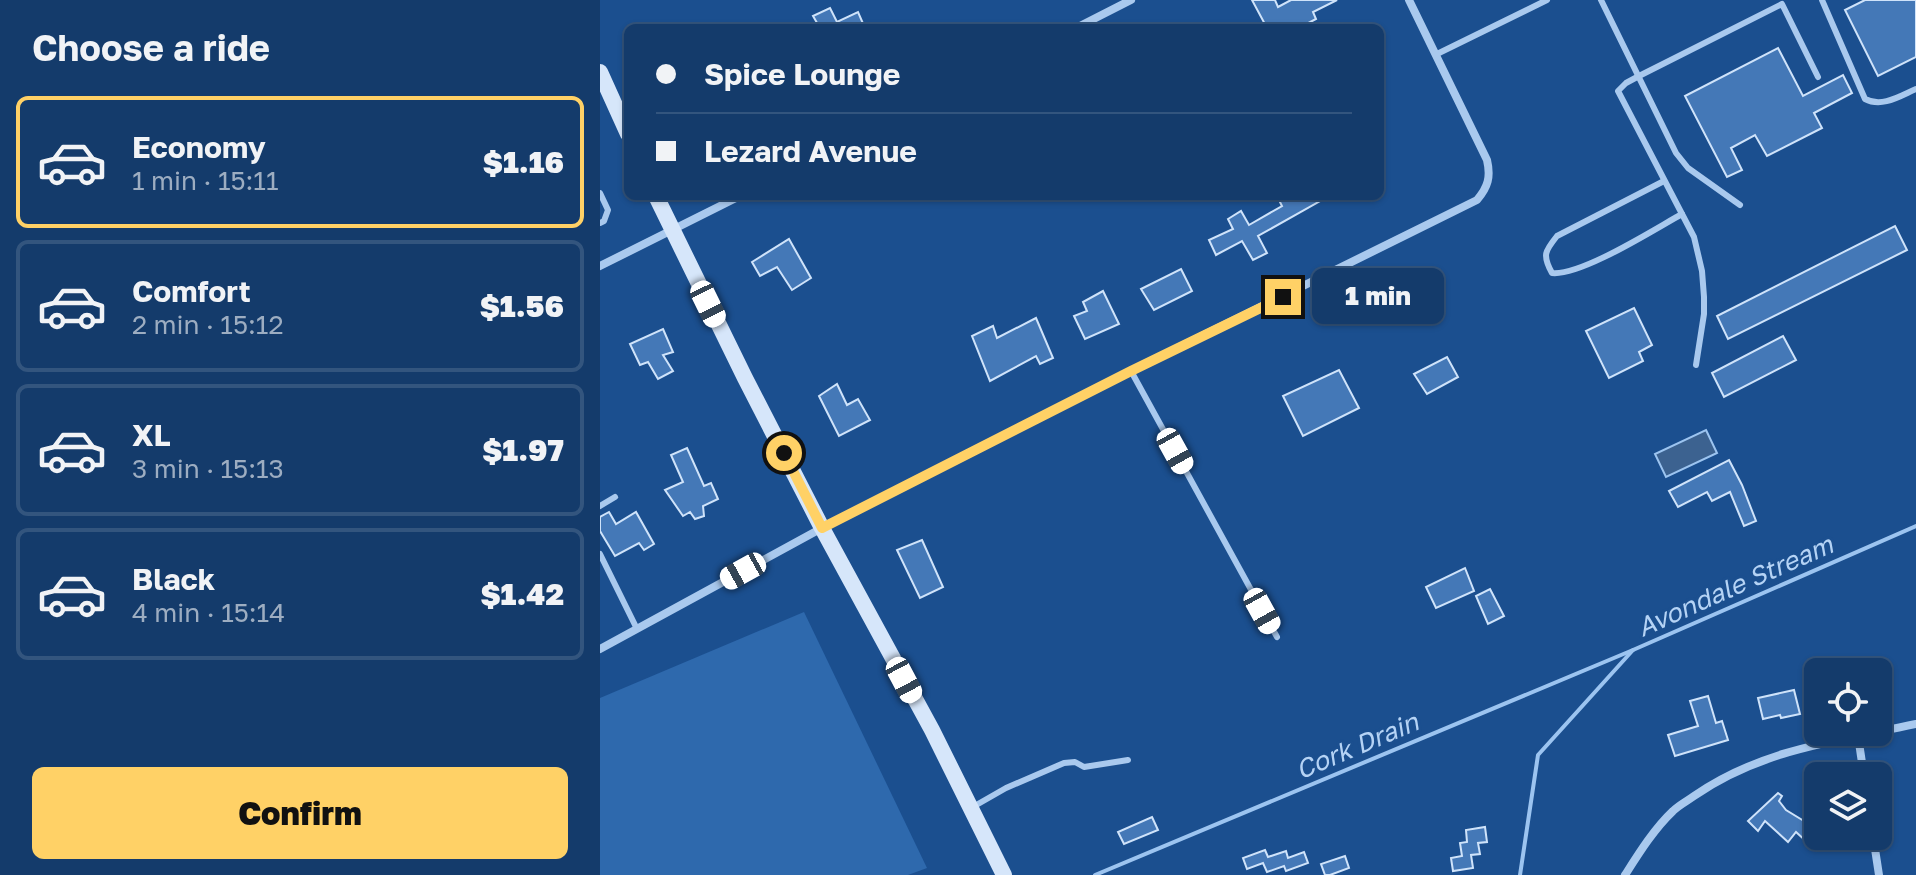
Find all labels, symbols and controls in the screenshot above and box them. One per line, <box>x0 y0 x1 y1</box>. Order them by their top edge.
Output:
text: Choose a ride <box>32 26 270 69</box>
text: Spice Lounge <box>704 56 900 92</box>
icon: car <box>36 126 108 198</box>
text: Economy <box>132 129 266 165</box>
text: Lezard Avenue <box>704 133 917 169</box>
text: $1.16 <box>483 144 564 180</box>
text: 1 min · 15:11 <box>132 165 279 196</box>
callout: 1 min <box>1311 269 1443 325</box>
icon: car <box>36 270 108 342</box>
text: Comfort <box>132 273 251 309</box>
car <box>687 277 729 331</box>
route end <box>1265 279 1301 315</box>
text: 1 min <box>1345 280 1411 311</box>
text: $1.56 <box>480 288 564 324</box>
text: 2 min · 15:12 <box>132 309 284 340</box>
icon: car <box>36 414 108 486</box>
text: XL <box>132 417 171 453</box>
car <box>1153 424 1197 478</box>
text: $1.97 <box>482 432 564 468</box>
route start <box>766 435 802 471</box>
text: 3 min · 15:13 <box>132 453 284 484</box>
water label: Avondale Stream <box>1632 528 1838 643</box>
car <box>716 549 770 593</box>
icon: car <box>36 558 108 630</box>
text: Black <box>132 561 215 597</box>
text: $1.42 <box>481 576 564 612</box>
car <box>1240 584 1284 638</box>
text: 4 min · 15:14 <box>132 597 285 628</box>
car <box>882 653 926 707</box>
map controls <box>1804 658 1892 850</box>
button: locate <box>1804 658 1892 746</box>
water label: Cork Drain <box>1291 705 1424 785</box>
button: layers <box>1804 762 1892 850</box>
button: Confirm <box>32 767 568 859</box>

